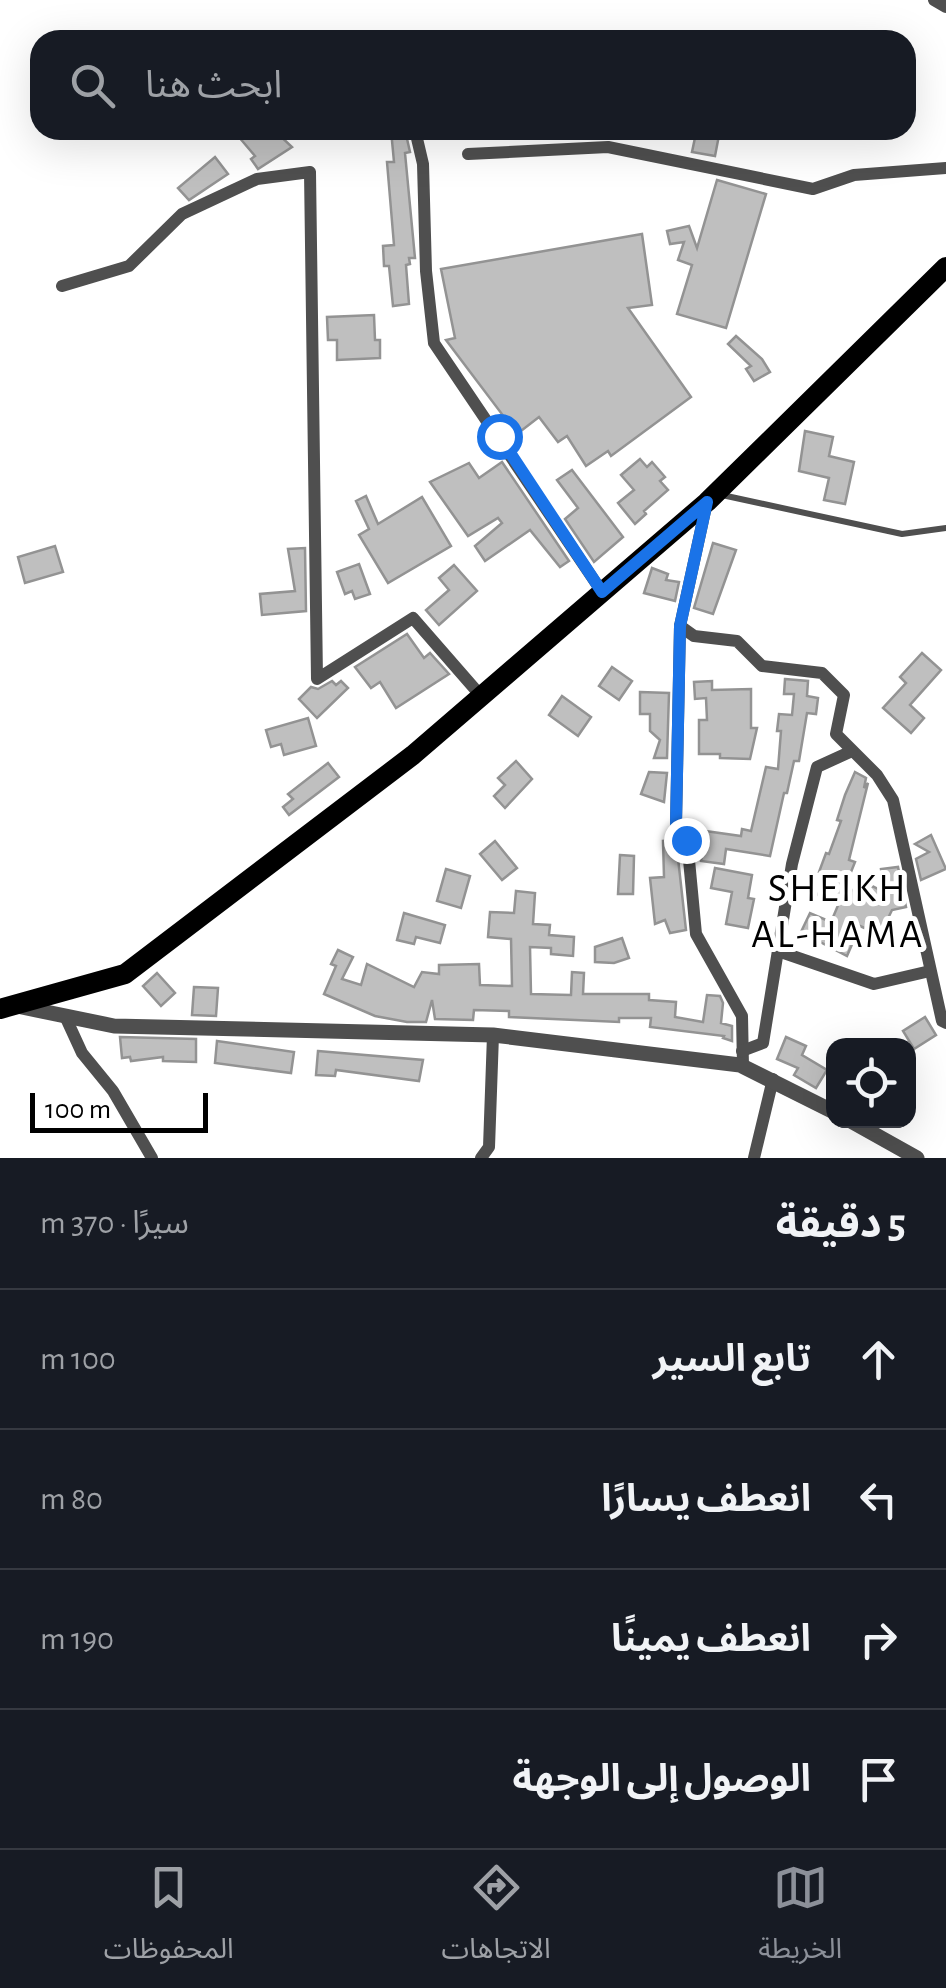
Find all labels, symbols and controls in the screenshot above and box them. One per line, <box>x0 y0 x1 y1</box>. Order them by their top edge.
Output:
search box <box>30 30 916 140</box>
icon: search <box>65 58 120 113</box>
text: ابحث هنا <box>145 67 282 105</box>
route start <box>477 414 523 460</box>
route end <box>664 818 710 864</box>
district label: SHEIKH AL-HAMA <box>751 869 925 955</box>
map controls <box>826 1038 916 1128</box>
button: locate <box>826 1038 916 1128</box>
scale bar <box>30 1088 208 1132</box>
text: 100 m <box>45 1096 111 1124</box>
text: 5 دقيقة <box>776 1203 906 1245</box>
text: سيرًا · 370 m <box>40 1207 189 1239</box>
icon: ahead <box>851 1332 906 1387</box>
text: تابع السير <box>653 1341 811 1379</box>
text: 100 m <box>40 1343 116 1375</box>
icon: left <box>851 1472 906 1527</box>
text: انعطف يسارًا <box>601 1481 811 1519</box>
text: 80 m <box>40 1483 103 1515</box>
icon: right <box>851 1612 906 1667</box>
text: انعطف يمينًا <box>611 1621 811 1659</box>
text: 190 m <box>40 1623 114 1655</box>
icon: arrive <box>851 1752 906 1807</box>
text: الوصول إلى الوجهة <box>513 1761 811 1799</box>
tab: المحفوظات <box>104 1860 234 1979</box>
tab: الاتجاهات <box>441 1860 551 1979</box>
tab: الخريطة <box>758 1860 842 1979</box>

